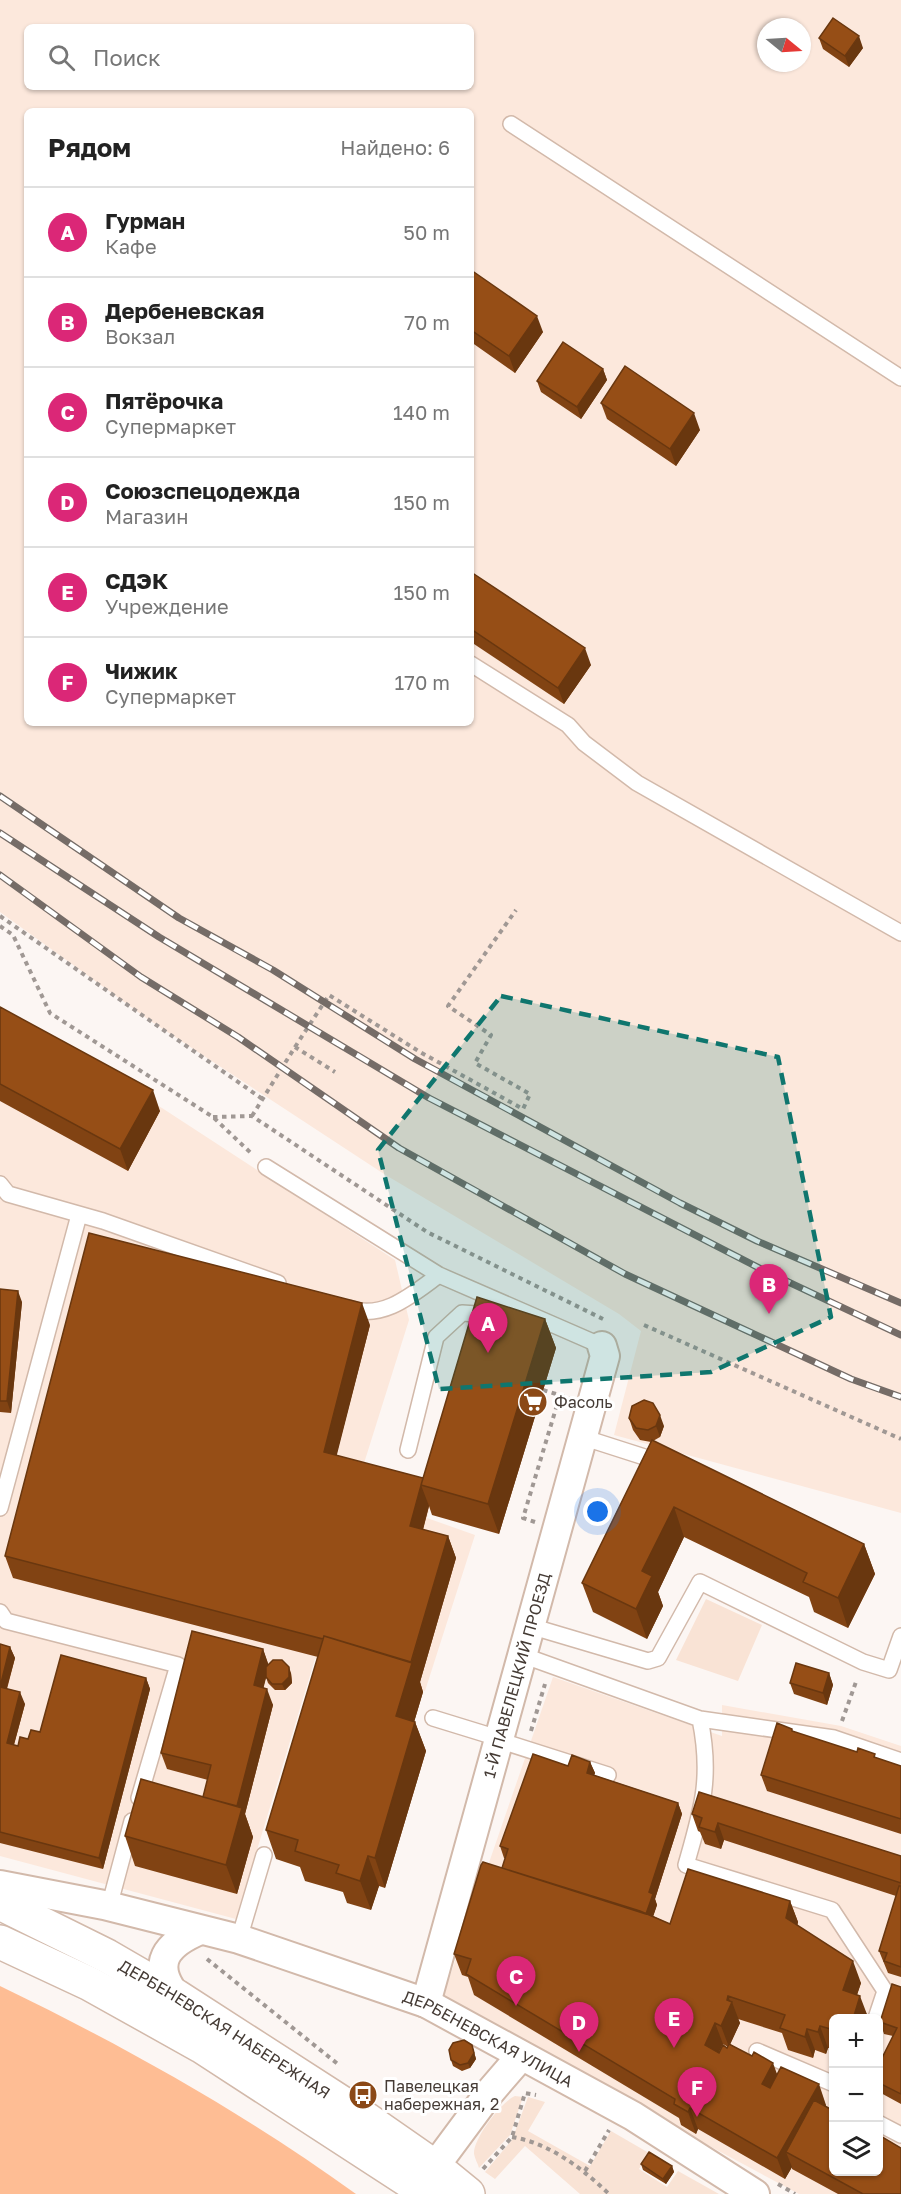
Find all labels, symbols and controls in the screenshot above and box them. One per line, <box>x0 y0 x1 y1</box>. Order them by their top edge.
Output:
north arrow <box>757 18 811 72</box>
search box <box>24 24 474 90</box>
icon: search <box>45 41 78 74</box>
text: Поиск <box>93 44 161 71</box>
text: Рядом <box>48 132 131 163</box>
text: Найдено: 6 <box>340 135 450 159</box>
text: Гурман <box>105 207 185 234</box>
text: A <box>60 220 75 244</box>
text: 50 m <box>403 220 450 244</box>
text: Кафе <box>105 234 157 258</box>
text: Дербеневская <box>105 297 264 324</box>
text: B <box>60 310 75 334</box>
text: 70 m <box>404 310 450 334</box>
text: Вокзал <box>105 324 175 348</box>
text: Пятёрочка <box>105 387 223 414</box>
text: C <box>60 400 75 424</box>
text: 140 m <box>393 400 450 424</box>
text: Супермаркет <box>105 414 236 438</box>
text: Союзспецодежда <box>105 477 300 504</box>
text: D <box>60 490 75 514</box>
text: 150 m <box>394 490 450 514</box>
text: Магазин <box>105 504 189 528</box>
text: СДЭК <box>105 567 168 594</box>
text: E <box>61 580 74 604</box>
text: 150 m <box>394 580 450 604</box>
text: Учреждение <box>105 594 229 618</box>
text: Чижик <box>105 657 178 684</box>
text: F <box>62 670 73 694</box>
text: 170 m <box>395 670 450 694</box>
text: Супермаркет <box>105 684 236 708</box>
pin: B <box>750 1264 788 1314</box>
pin: A <box>468 1304 508 1353</box>
supermarket icon: Фасоль <box>517 1386 549 1418</box>
place label: Фасоль <box>554 1392 613 1412</box>
your location <box>583 1497 612 1526</box>
street label: 1-Й ПАВЕЛЕЦКИЙ ПРОЕЗД <box>479 1570 555 1780</box>
street label: ДЕРБЕНЕВСКАЯ НАБЕРЕЖНАЯ <box>116 1955 334 2103</box>
pin: C <box>496 1956 536 2006</box>
street label: ДЕРБЕНЕВСКАЯ УЛИЦА <box>400 1986 577 2092</box>
pin: E <box>654 1998 694 2048</box>
pin: D <box>560 2002 598 2052</box>
map controls <box>829 2014 883 2176</box>
button: + <box>829 2014 883 2068</box>
pin: F <box>678 2068 716 2117</box>
button: − <box>829 2068 883 2122</box>
place label: Павелецкая набережная, 2 <box>384 2076 499 2114</box>
bus stop icon: Павелецкая набережная, 2 <box>347 2079 379 2111</box>
button: layers <box>829 2122 883 2176</box>

